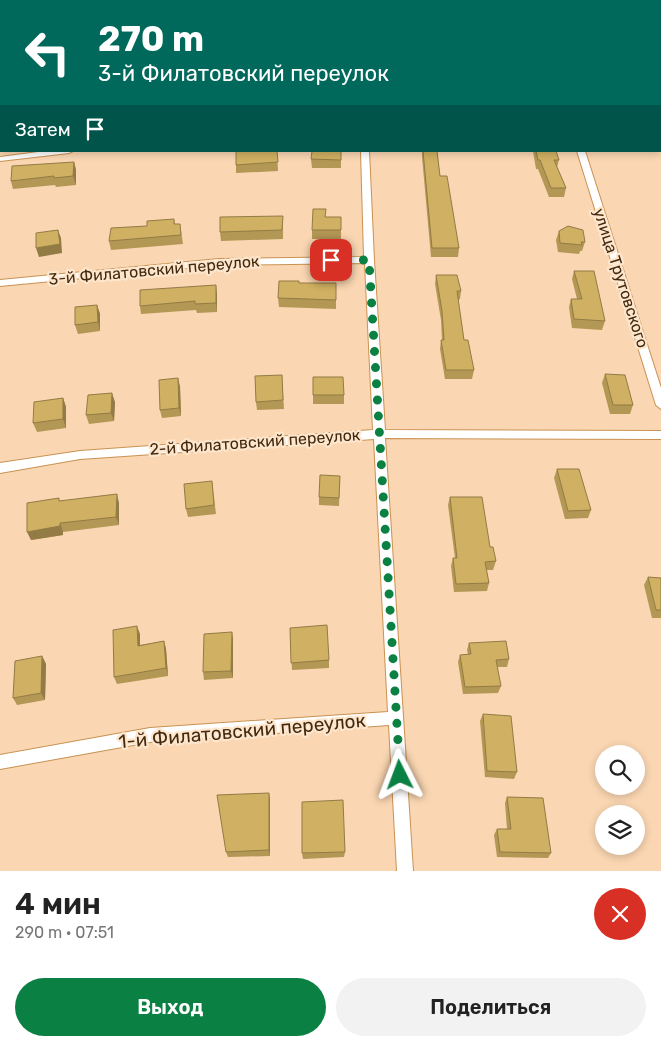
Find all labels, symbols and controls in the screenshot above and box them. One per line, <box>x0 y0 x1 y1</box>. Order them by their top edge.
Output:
text: 270 m <box>98 18 204 60</box>
icon: left <box>15 20 80 85</box>
text: 3-й Филатовский переулок <box>98 60 389 87</box>
icon: arrive <box>81 115 109 143</box>
text: Затем <box>15 118 71 141</box>
street label: улица Трутовского <box>589 206 653 350</box>
pin <box>310 239 352 281</box>
icon: arrive <box>317 246 345 274</box>
street label: 3-й Филатовский переулок <box>48 251 261 289</box>
street label: 2-й Филатовский переулок <box>149 425 361 459</box>
street label: 1-й Филатовский переулок <box>117 709 367 753</box>
map controls <box>595 745 645 855</box>
button: search <box>595 745 645 795</box>
position arrow <box>373 748 425 800</box>
button: layers <box>595 805 645 855</box>
text: 4 мин <box>15 886 101 922</box>
button: close <box>594 888 646 940</box>
text: 290 m · 07:51 <box>15 923 114 942</box>
button: Выход <box>15 978 326 1036</box>
button: Поделиться <box>336 978 646 1036</box>

